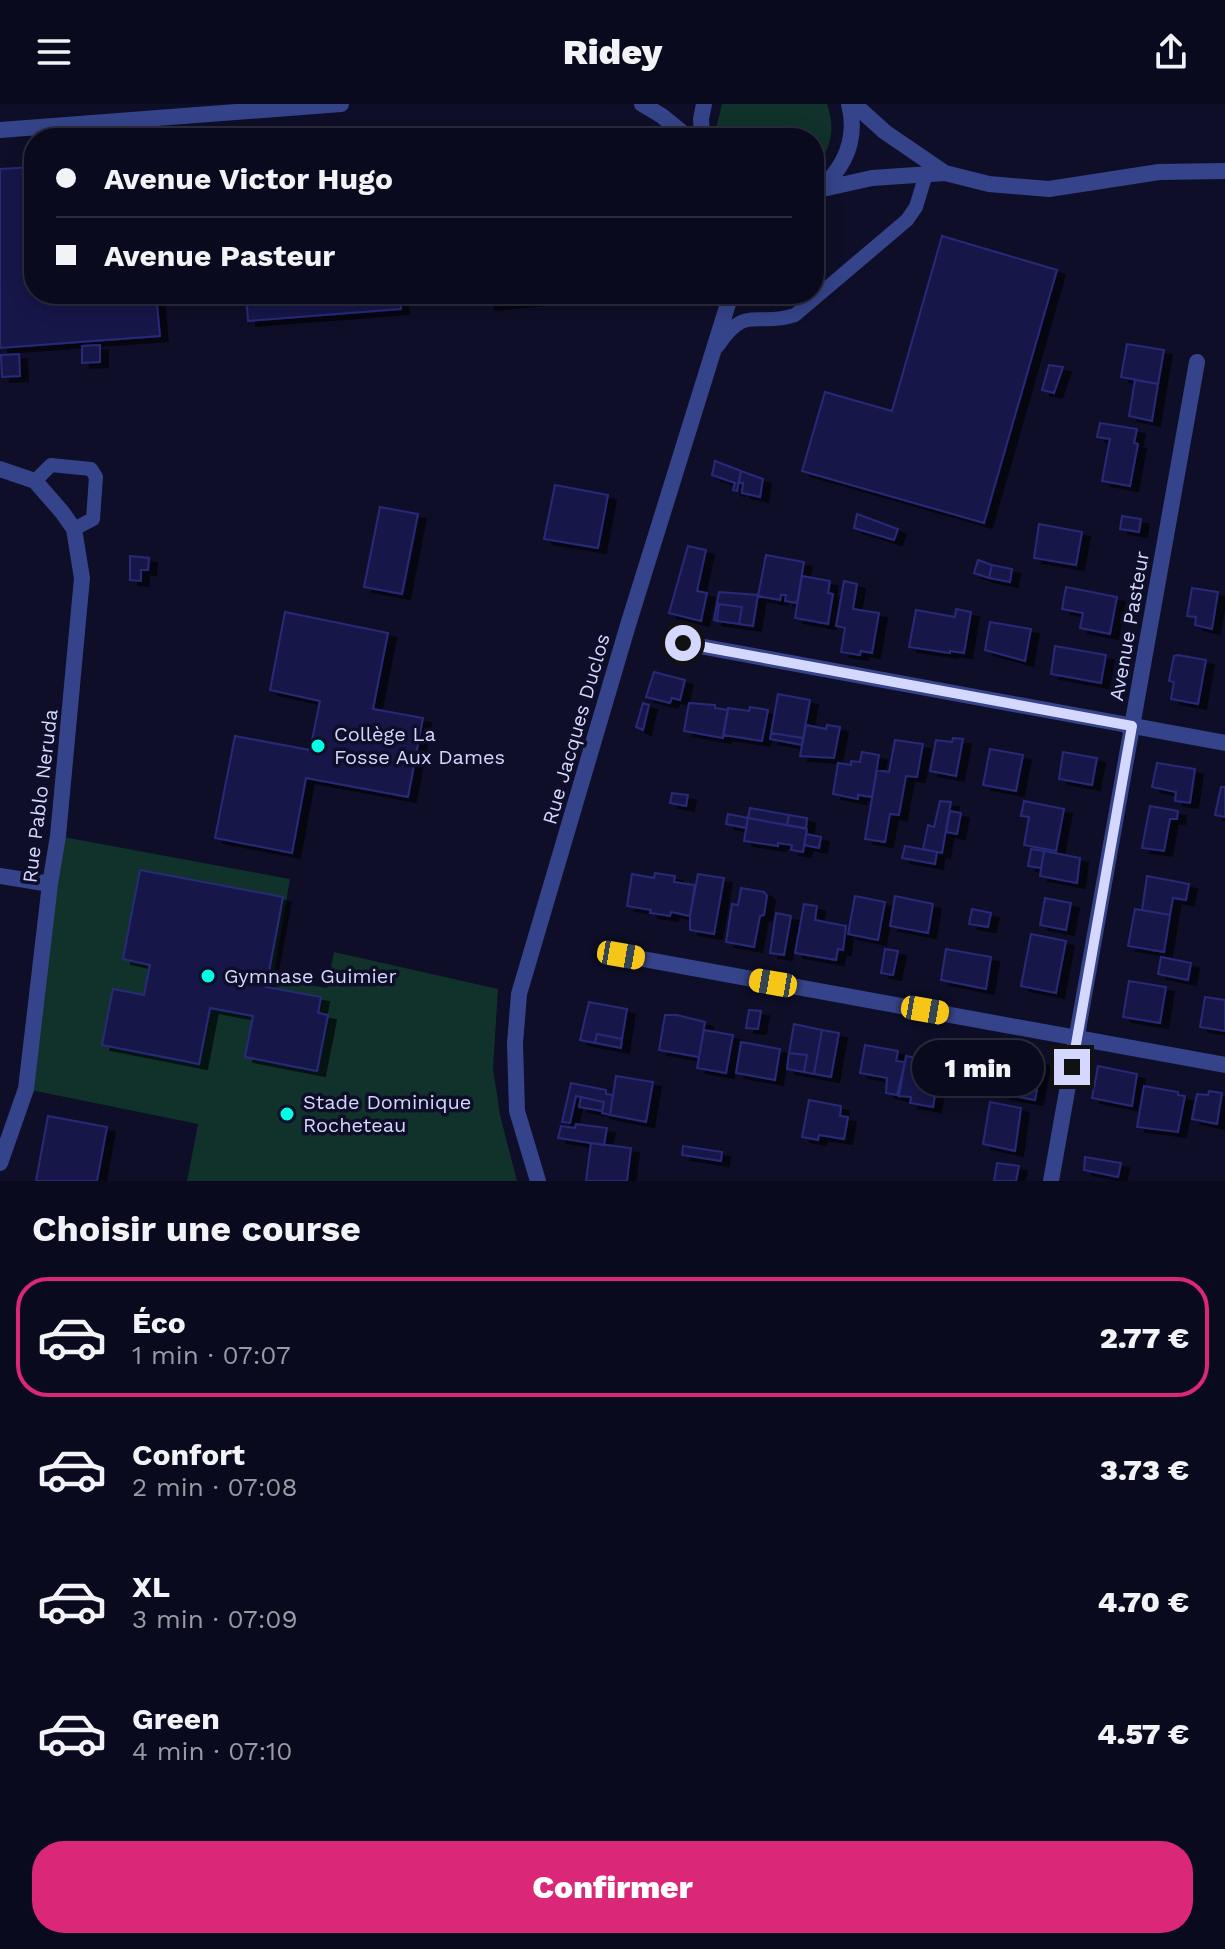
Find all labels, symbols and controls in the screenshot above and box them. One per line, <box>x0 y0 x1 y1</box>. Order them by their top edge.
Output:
icon: menu <box>32 30 76 74</box>
icon: share <box>1149 30 1193 74</box>
text: Ridey <box>563 31 662 73</box>
text: Avenue Victor Hugo <box>104 161 393 196</box>
text: Avenue Pasteur <box>104 238 335 273</box>
street label: Avenue Pasteur <box>1104 549 1154 703</box>
route start <box>665 625 701 661</box>
street label: Rue Jacques Duclos <box>537 631 615 827</box>
street label: Rue Pablo Neruda <box>17 708 63 884</box>
place label: Collège La Fosse Aux Dames <box>334 722 505 769</box>
marker: Collège La Fosse Aux Dames <box>309 737 327 755</box>
car <box>595 939 647 971</box>
place label: Gymnase Guimier <box>224 964 397 988</box>
marker: Gymnase Guimier <box>199 967 217 985</box>
car <box>747 967 799 999</box>
car <box>899 994 951 1026</box>
callout: 1 min <box>912 1039 1044 1095</box>
route end <box>1054 1049 1090 1085</box>
text: 1 min <box>945 1053 1011 1083</box>
place label: Stade Dominique Rocheteau <box>303 1090 471 1137</box>
marker: Stade Dominique Rocheteau <box>278 1105 296 1123</box>
text: Choisir une course <box>32 1208 361 1250</box>
icon: car <box>36 1301 108 1373</box>
text: Éco <box>132 1305 186 1340</box>
text: 2.77 € <box>1100 1320 1189 1355</box>
text: 1 min · 07:07 <box>132 1340 291 1370</box>
icon: car <box>36 1433 108 1505</box>
text: Confort <box>132 1437 245 1472</box>
text: 3.73 € <box>1100 1452 1189 1487</box>
text: 2 min · 07:08 <box>132 1472 298 1502</box>
icon: car <box>36 1565 108 1637</box>
text: XL <box>132 1569 170 1604</box>
text: 4.70 € <box>1097 1584 1189 1619</box>
text: 3 min · 07:09 <box>132 1604 298 1634</box>
icon: car <box>36 1697 108 1769</box>
text: Green <box>132 1701 220 1736</box>
text: 4.57 € <box>1097 1716 1189 1751</box>
text: 4 min · 07:10 <box>132 1736 292 1766</box>
button: Confirmer <box>32 1841 1193 1933</box>

